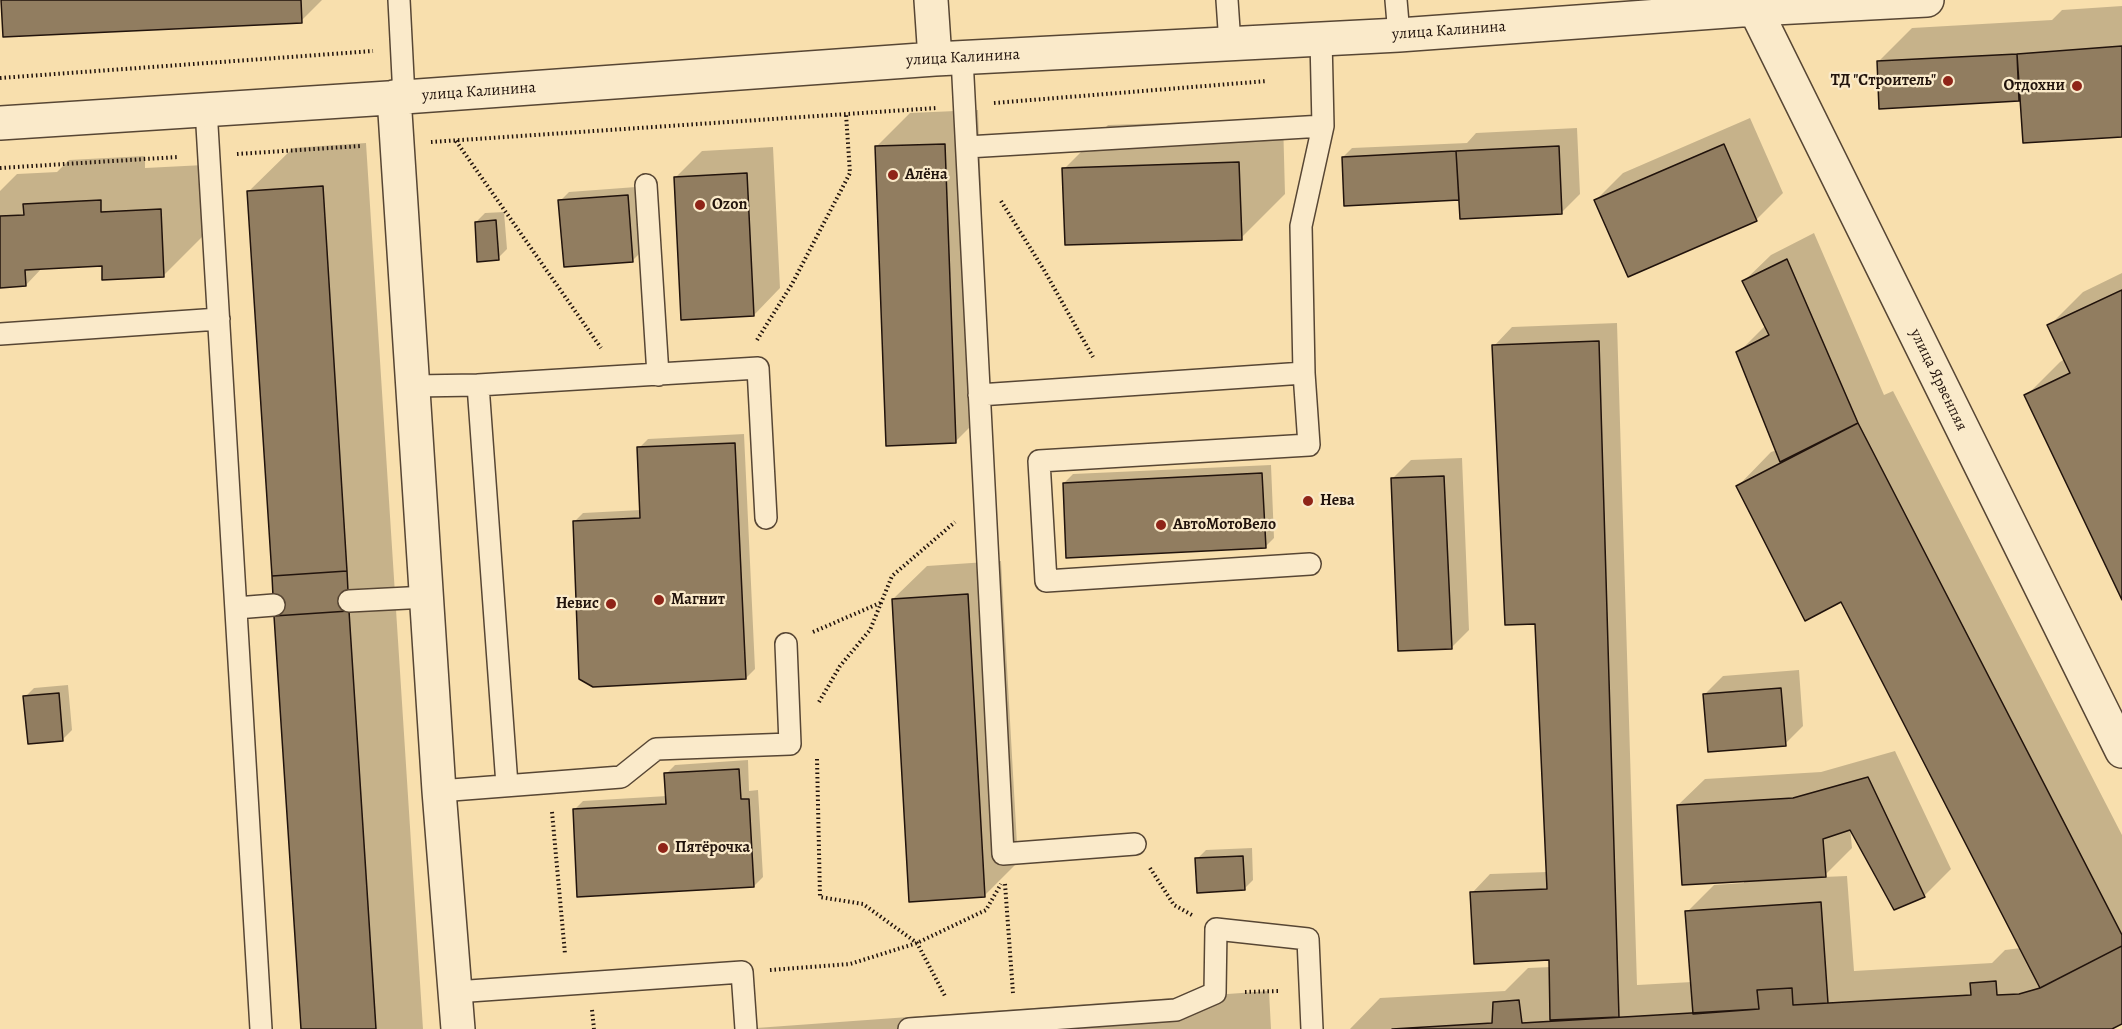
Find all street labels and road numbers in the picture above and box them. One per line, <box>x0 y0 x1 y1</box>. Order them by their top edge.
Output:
street label: улица Калинина <box>1391 17 1507 45</box>
street label: улица Калинина <box>906 45 1020 71</box>
street label: улица Калинина <box>421 78 537 106</box>
street label: улица Ярвенпяя <box>1905 326 1971 434</box>

